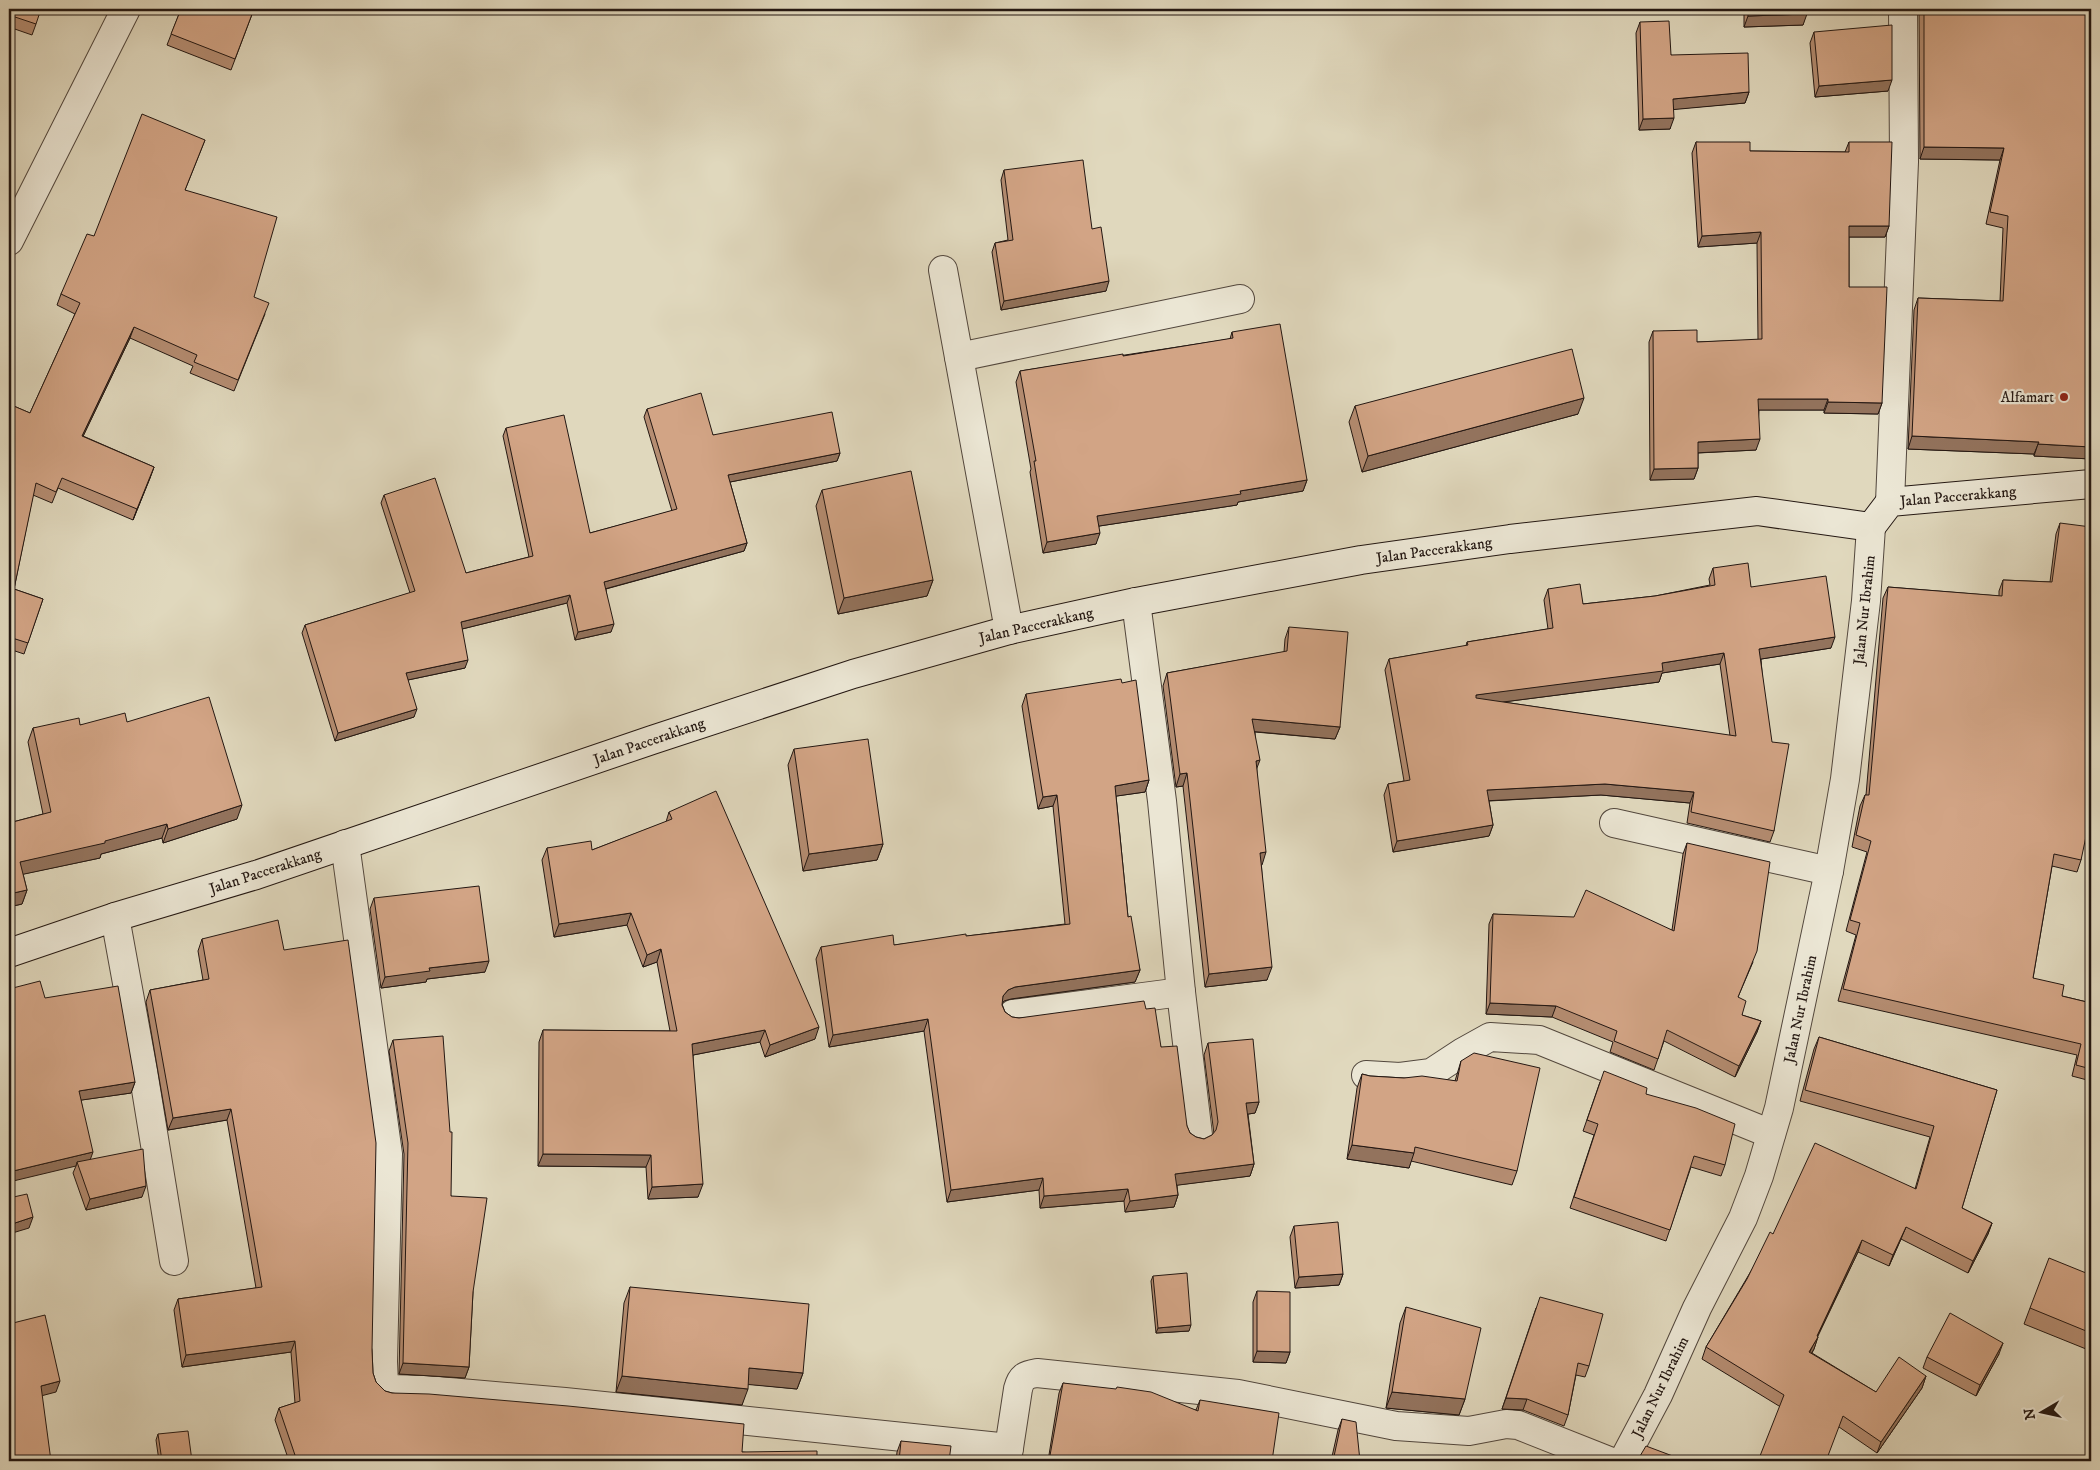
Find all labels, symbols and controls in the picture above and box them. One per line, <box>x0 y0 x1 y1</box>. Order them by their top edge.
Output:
place label: Alfamart <box>2001 388 2054 407</box>
marker: Alfamart <box>2058 391 2070 403</box>
street label: Jalan Paccerakkang <box>1897 482 2018 511</box>
street label: Jalan Paccerakkang <box>1373 533 1494 568</box>
street label: Jalan Nur Ibrahim <box>1849 554 1880 668</box>
street label: Jalan Paccerakkang <box>975 603 1096 648</box>
street label: Jalan Paccerakkang <box>589 713 708 770</box>
street label: Jalan Paccerakkang <box>205 844 324 899</box>
street label: Jalan Nur Ibrahim <box>1779 953 1821 1067</box>
street label: Jalan Nur Ibrahim <box>1627 1334 1693 1443</box>
north arrow <box>2018 1388 2068 1438</box>
text: N <box>2020 1406 2040 1421</box>

